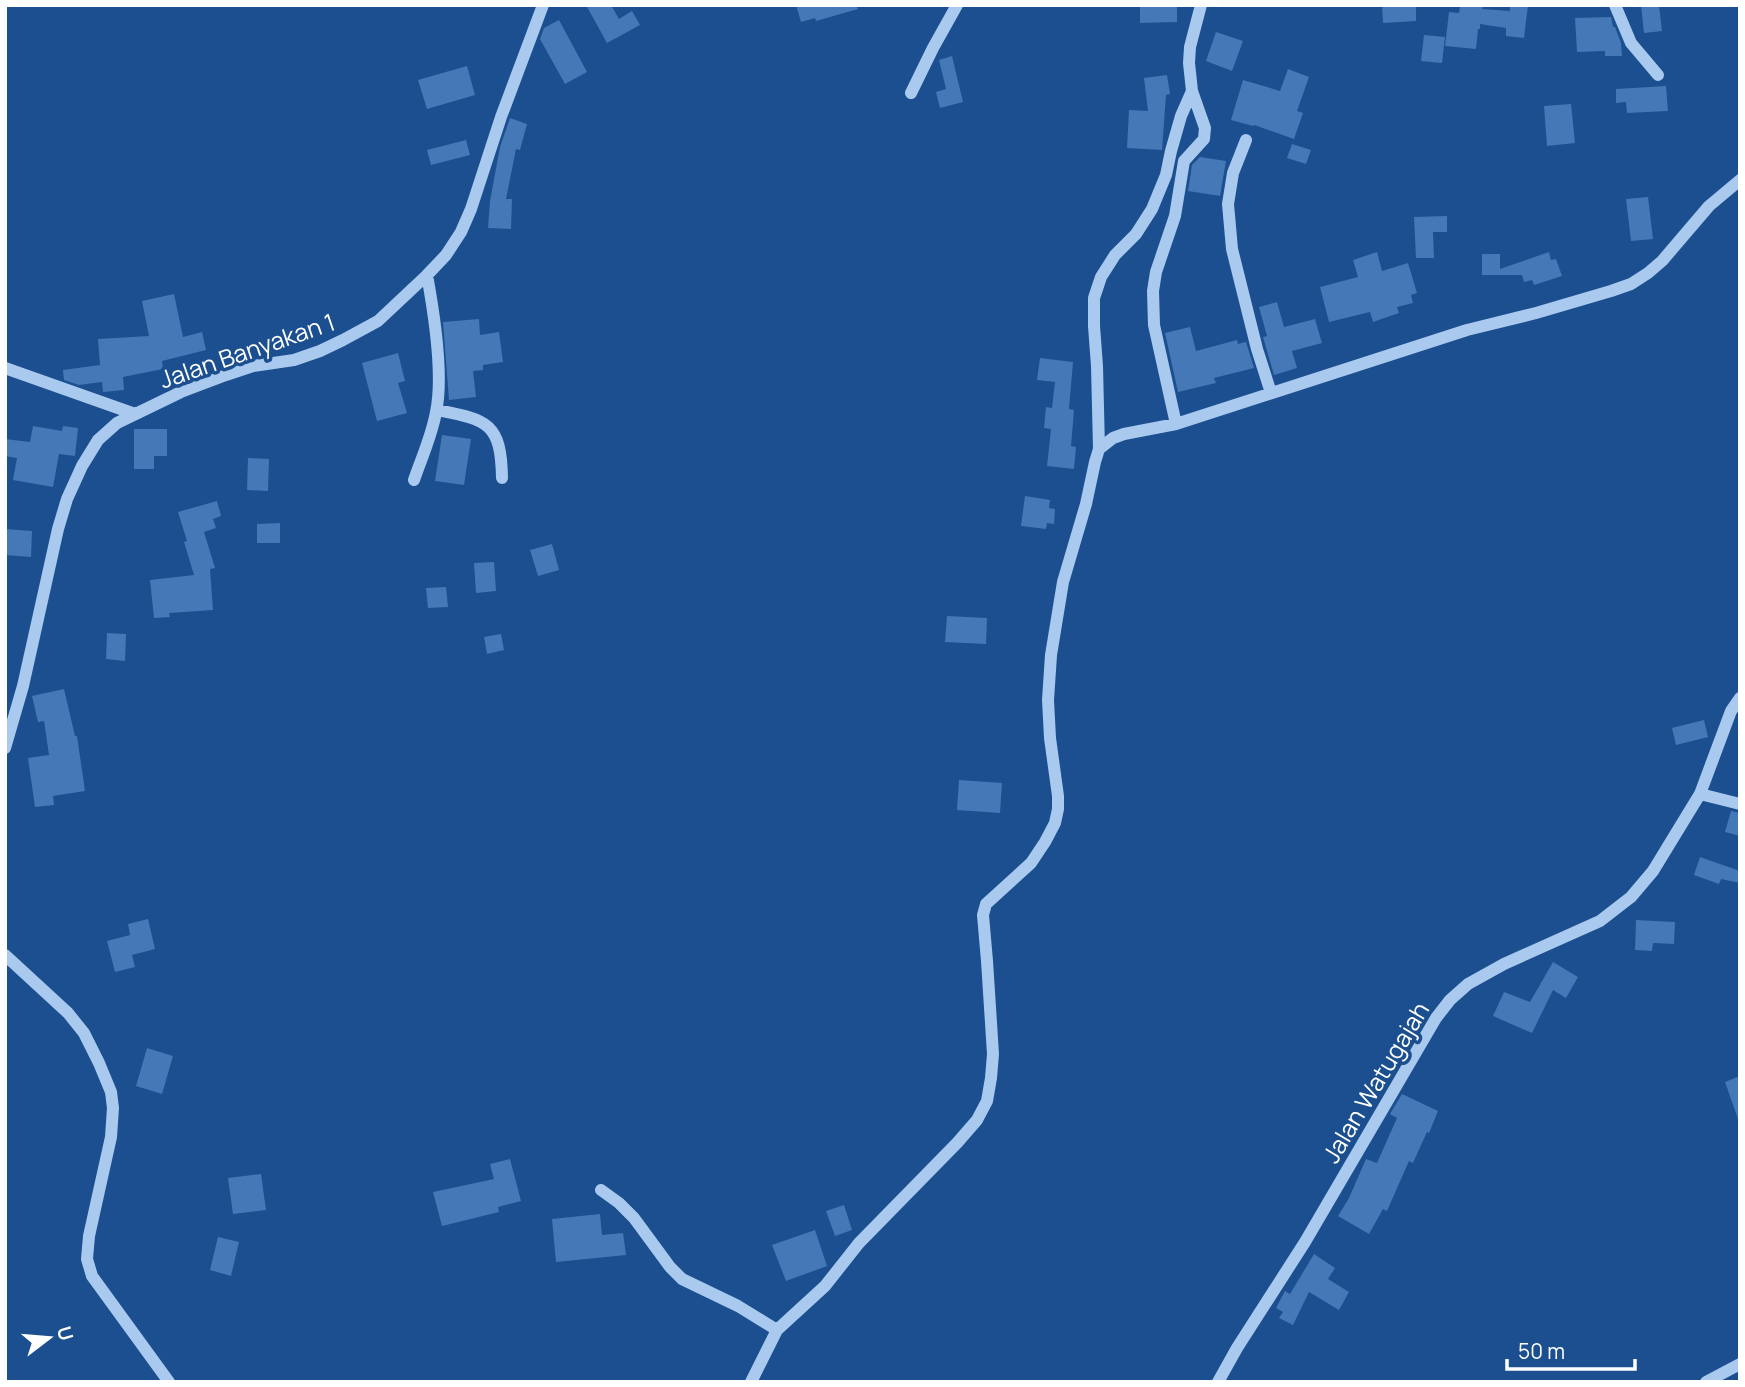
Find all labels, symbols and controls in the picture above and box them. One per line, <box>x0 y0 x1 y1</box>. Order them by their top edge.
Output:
street label: Jalan Banyakan 1 <box>155 305 339 395</box>
street label: Jalan Watugajah <box>1314 995 1436 1169</box>
north arrow <box>14 1303 84 1373</box>
text: U <box>51 1323 80 1343</box>
scale bar <box>1507 1328 1635 1372</box>
text: 50 m <box>1518 1337 1565 1365</box>

